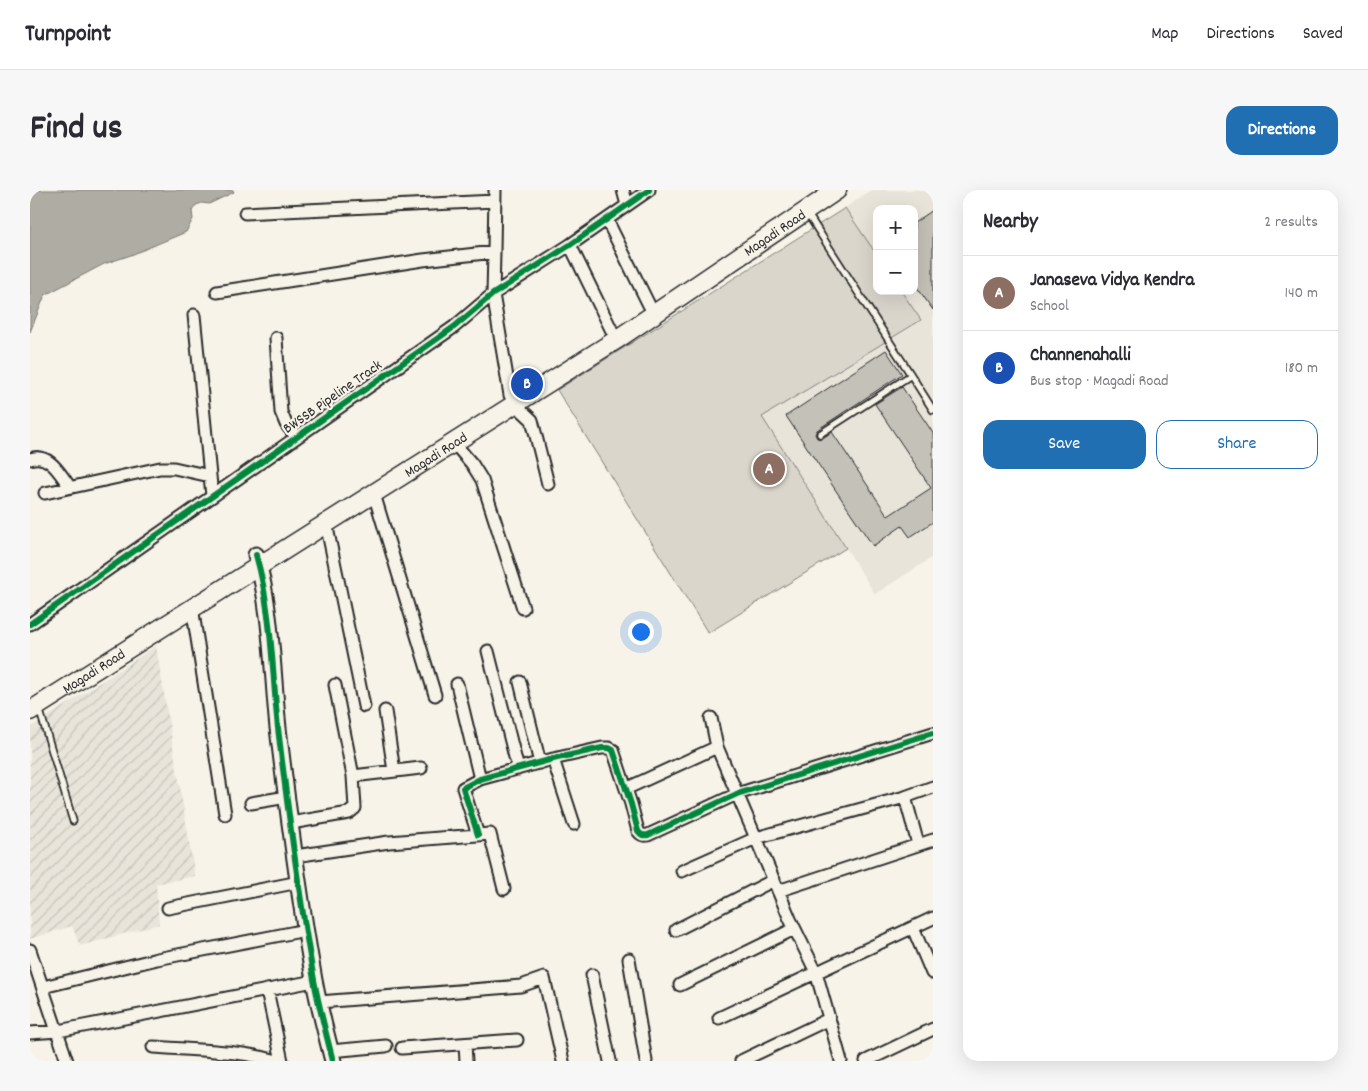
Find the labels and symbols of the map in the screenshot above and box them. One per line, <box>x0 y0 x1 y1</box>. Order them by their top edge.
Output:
street label: Magadi Road <box>740 205 811 263</box>
street label: BWSSB Pipeline Track <box>279 355 387 440</box>
pin: B <box>511 365 543 403</box>
street label: Magadi Road <box>401 428 472 484</box>
pin: A <box>753 450 785 488</box>
your location <box>628 619 654 645</box>
street label: Magadi Road <box>59 644 130 701</box>

